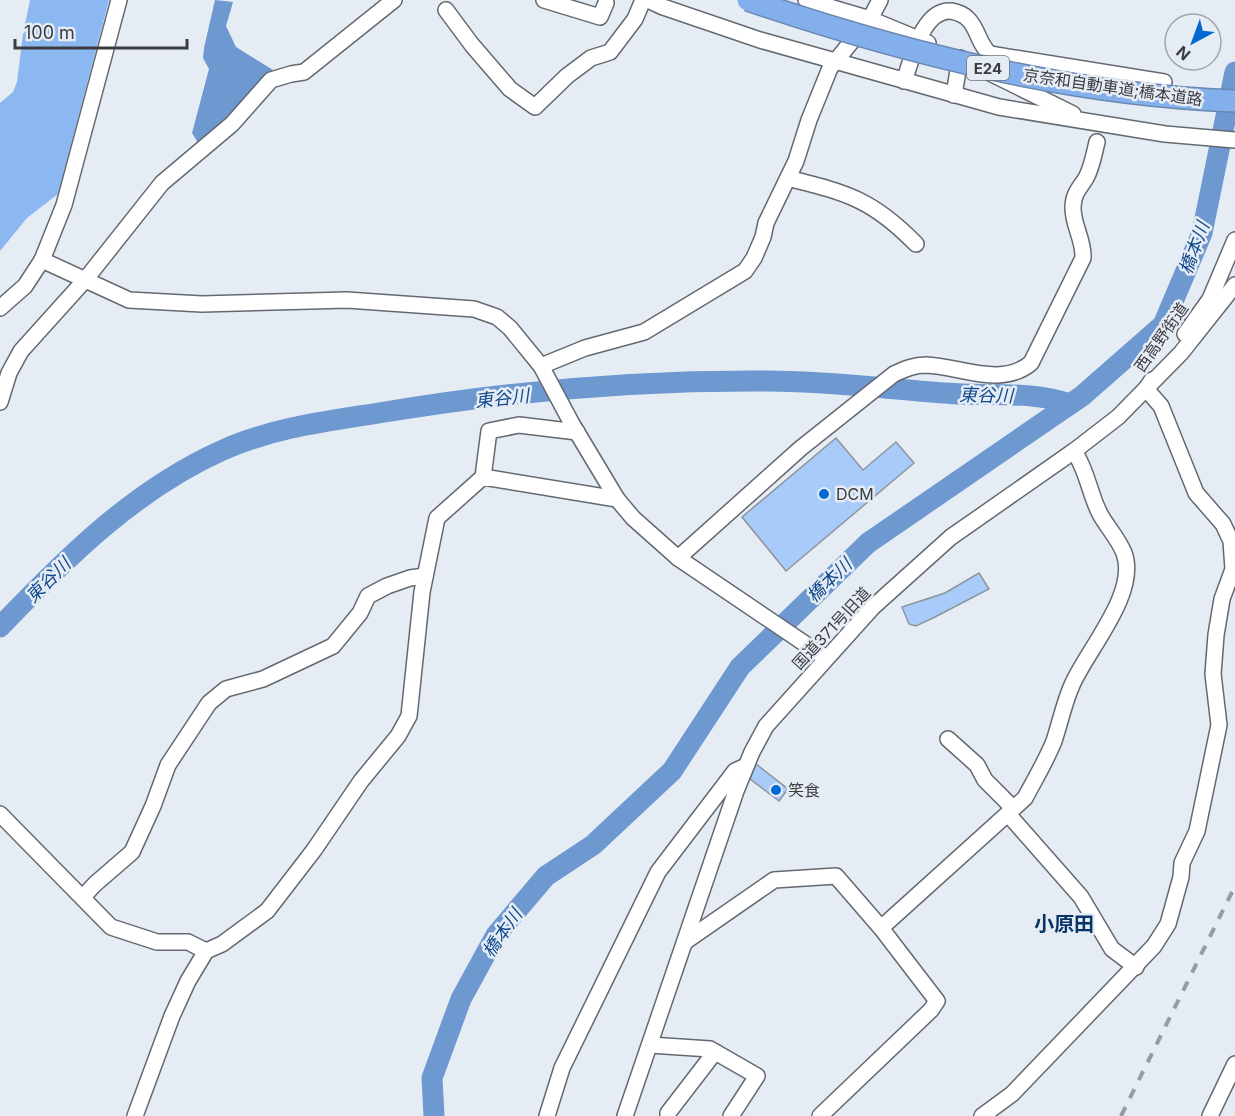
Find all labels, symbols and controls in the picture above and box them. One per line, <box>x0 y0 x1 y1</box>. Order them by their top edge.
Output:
scale bar <box>15 12 188 50</box>
north arrow <box>1163 12 1223 72</box>
text: 100 m <box>24 22 75 43</box>
text: N <box>1172 42 1194 65</box>
road number: E24 <box>967 56 1009 80</box>
street label: 京奈和自動車道;橋本道路 <box>1022 65 1204 109</box>
water label: 橋本川 <box>1175 217 1214 277</box>
street label: 西高野街道 <box>1130 298 1192 376</box>
water label: 東谷川 <box>959 384 1015 406</box>
water label: 東谷川 <box>474 385 532 411</box>
place label: DCM <box>836 484 874 504</box>
marker: DCM <box>817 487 831 501</box>
water label: 東谷川 <box>21 552 76 607</box>
water label: 橋本川 <box>802 552 857 606</box>
street label: 国道371号旧道 <box>788 583 874 673</box>
place label: 笑食 <box>788 780 820 800</box>
marker: 笑食 <box>769 783 783 797</box>
water label: 橋本川 <box>478 903 527 961</box>
district label: 小原田 <box>1034 912 1094 936</box>

